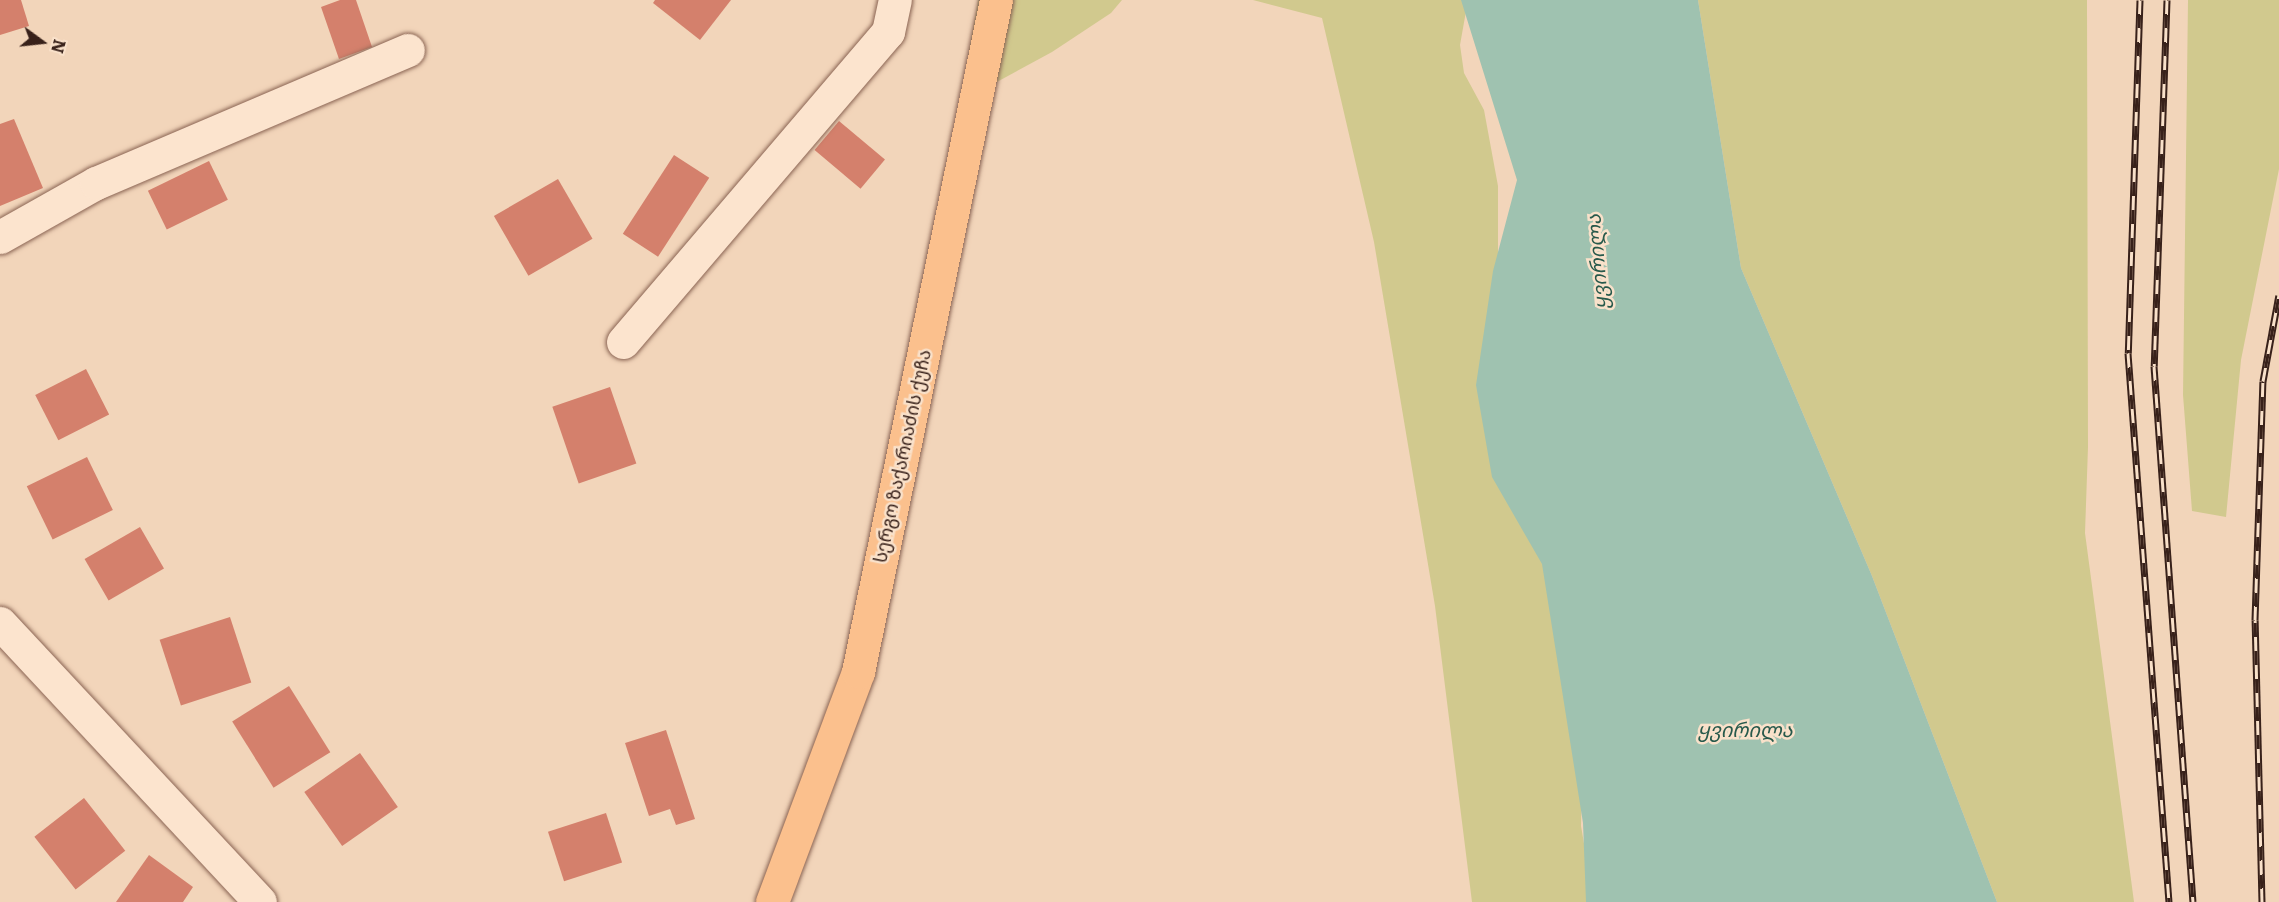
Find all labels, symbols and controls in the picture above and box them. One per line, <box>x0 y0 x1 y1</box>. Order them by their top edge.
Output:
north arrow <box>12 12 72 72</box>
text: N <box>46 37 73 56</box>
water label: ყვირილა <box>1580 214 1612 310</box>
street label: სერგო ზაქარიაძის ქუჩა <box>869 347 935 565</box>
water label: ყვირილა <box>1697 716 1793 740</box>

